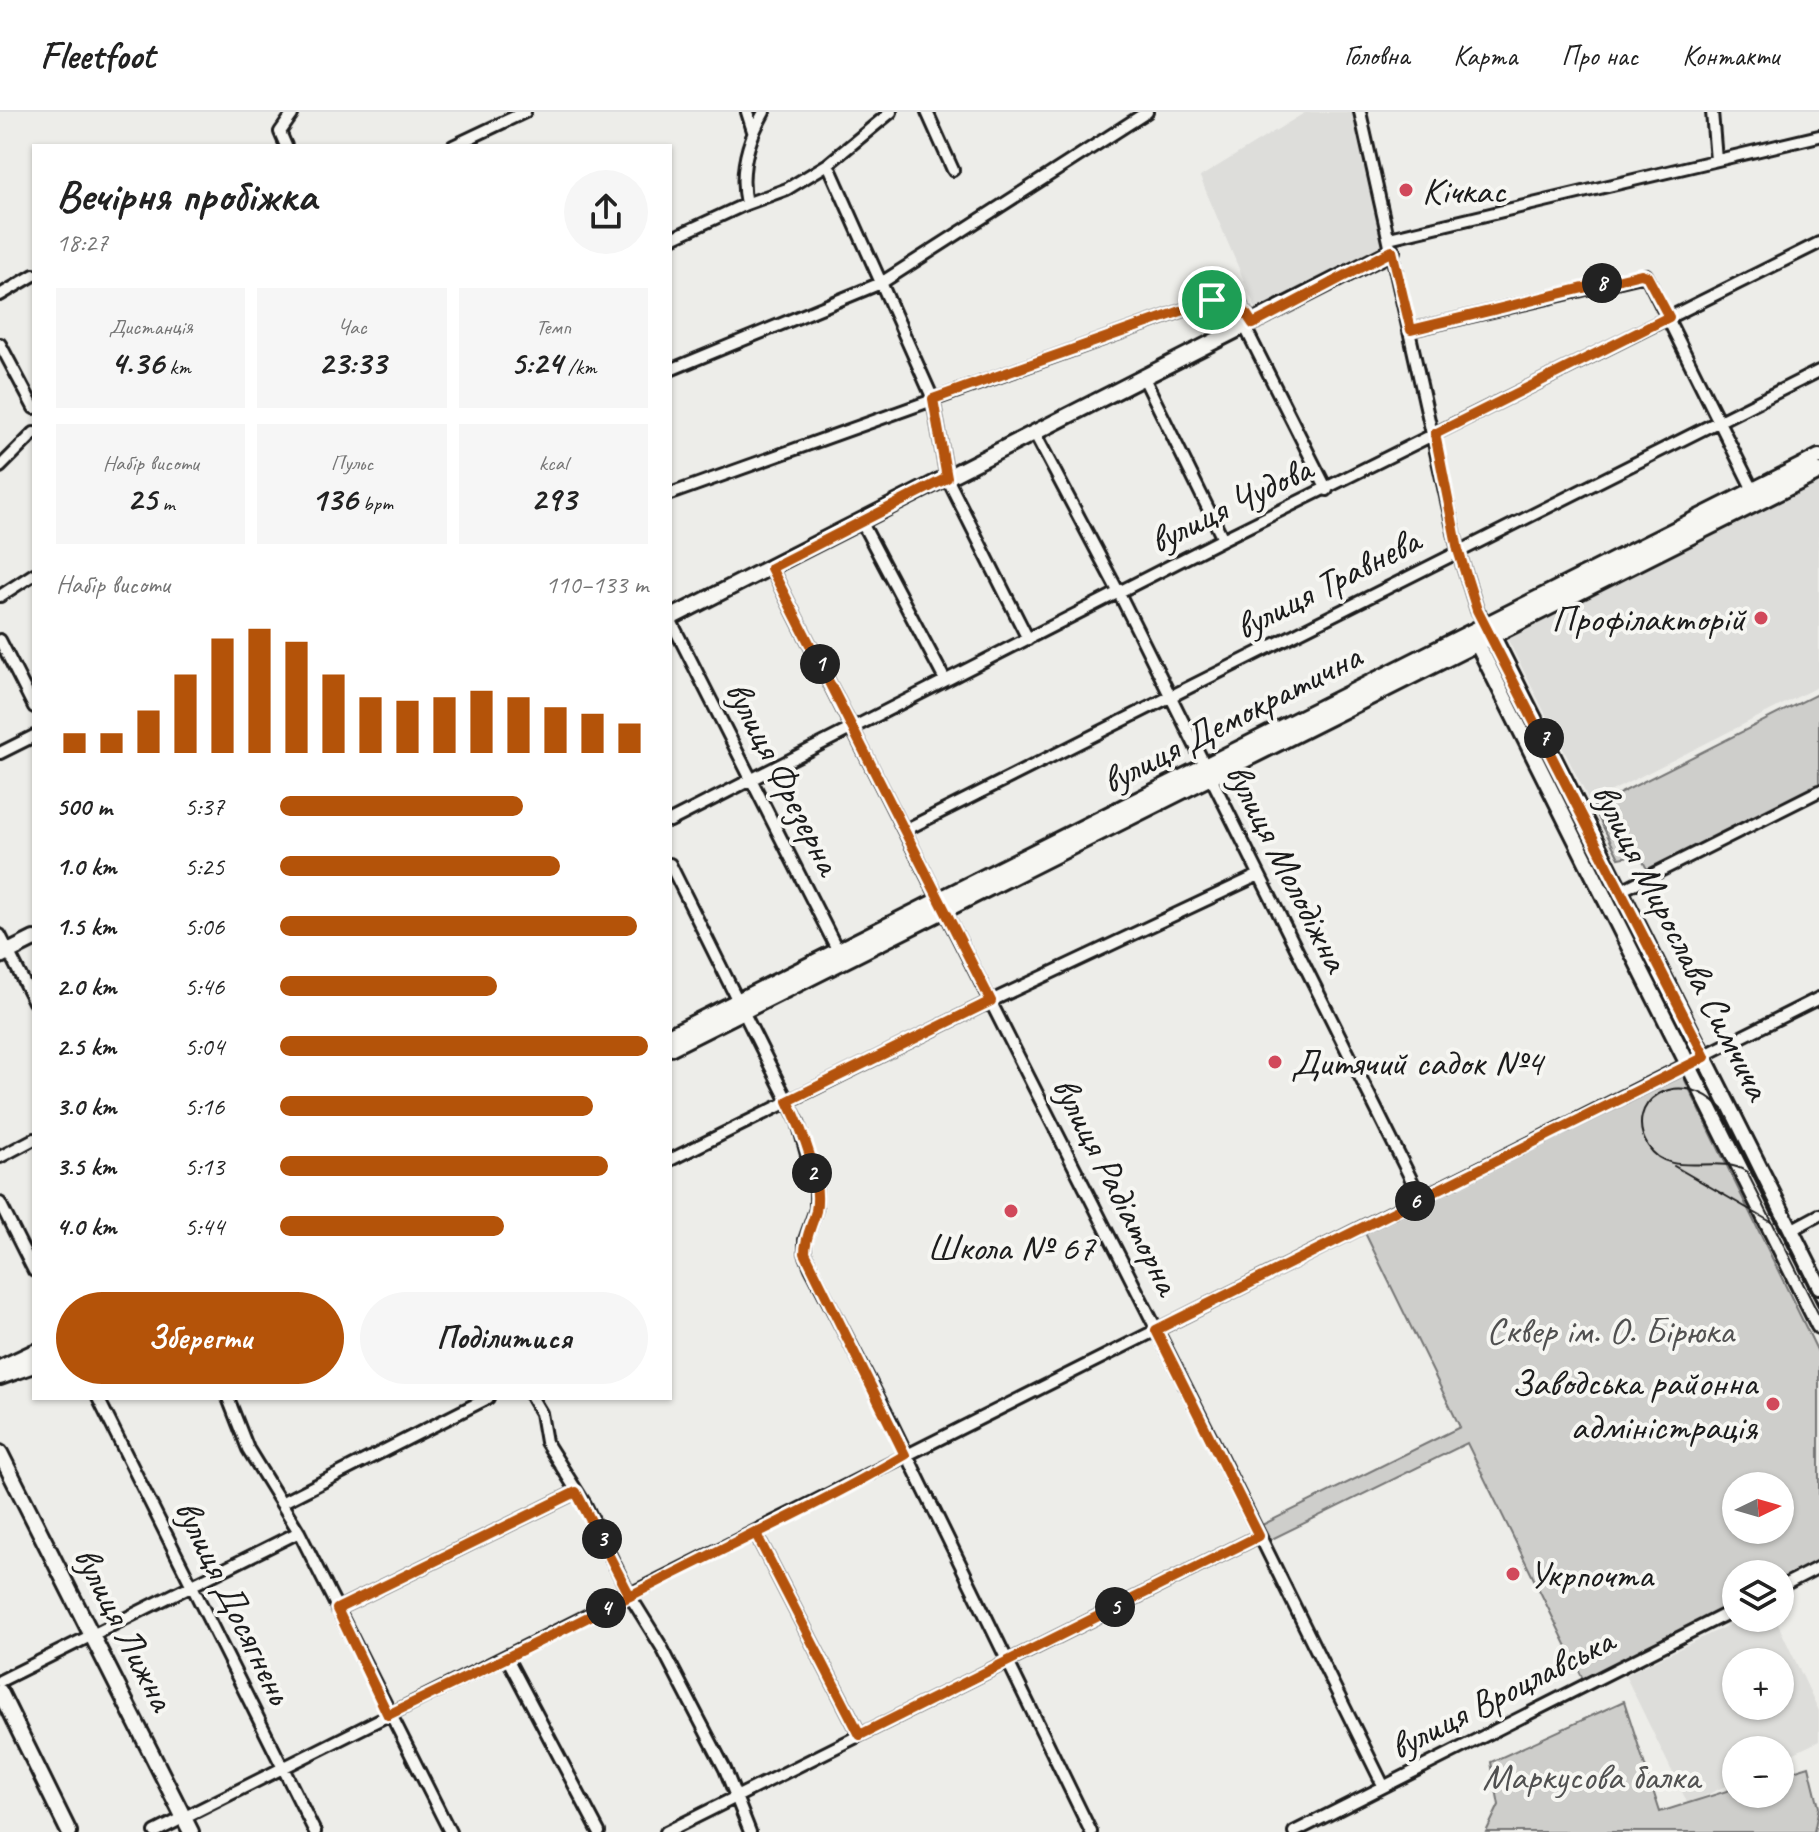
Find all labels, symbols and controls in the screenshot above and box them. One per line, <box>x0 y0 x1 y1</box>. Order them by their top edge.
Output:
text: Fleetfoot <box>40 32 155 79</box>
text: Головна <box>1344 38 1409 73</box>
text: Карта <box>1453 38 1517 73</box>
text: Про нас <box>1561 38 1638 73</box>
text: Контакти <box>1682 38 1779 73</box>
place label: Кічкас <box>1422 167 1507 214</box>
text: Вечірня пробіжка <box>56 168 316 223</box>
button: share <box>564 170 648 254</box>
marker: Кічкас <box>1397 181 1415 199</box>
text: 18:27 <box>56 226 108 259</box>
pin: 8 <box>1582 263 1622 303</box>
pin <box>1178 266 1246 334</box>
text: 8 <box>1597 269 1607 297</box>
icon: arrive <box>1190 278 1234 322</box>
text: Дистанція <box>109 313 193 341</box>
text: Час <box>338 313 366 341</box>
text: Темп <box>536 313 571 341</box>
text: 4.36 <box>111 341 164 384</box>
text: 23:33 <box>318 341 386 384</box>
text: 5:24 <box>510 341 562 384</box>
text: km <box>164 353 191 381</box>
text: /km <box>562 353 596 381</box>
street label: вулиця Чудова <box>1141 444 1322 564</box>
text: Набір висоти <box>103 449 199 477</box>
text: Пульс <box>331 449 373 477</box>
text: kcal <box>539 449 568 477</box>
text: 25 <box>127 477 157 520</box>
text: 136 <box>311 477 358 520</box>
text: 293 <box>531 477 576 520</box>
text: m <box>157 489 175 517</box>
text: bpm <box>358 489 393 517</box>
street label: вулиця Травнева <box>1227 515 1431 650</box>
text: Набір висоти <box>56 568 169 601</box>
text: 110–133 m <box>545 568 648 601</box>
place label: Профілакторій <box>1552 595 1747 642</box>
marker: Профілакторій <box>1752 609 1770 627</box>
street label: вулиця Демократична <box>1094 632 1371 804</box>
pin: 1 <box>800 644 840 684</box>
text: 1 <box>815 650 825 678</box>
street label: вулиця Фрезерна <box>715 673 854 885</box>
pin: 7 <box>1524 718 1564 758</box>
text: 7 <box>1539 724 1549 752</box>
street label: вулиця Молодіжна <box>1215 755 1361 981</box>
street label: вулиця Мирослава Симчича <box>1581 775 1783 1109</box>
text: 500 m <box>56 790 112 823</box>
text: 5:37 <box>184 790 224 823</box>
text: 1.0 km <box>56 850 116 883</box>
text: 5:25 <box>184 850 224 883</box>
text: 1.5 km <box>56 910 116 943</box>
text: 5:06 <box>184 910 224 943</box>
text: 2.0 km <box>56 970 116 1003</box>
text: 5:46 <box>184 970 224 1003</box>
text: 2.5 km <box>56 1030 116 1063</box>
text: 5:04 <box>184 1030 224 1063</box>
place label: Дитячий садок №4 <box>1291 1039 1546 1086</box>
marker: Дитячий садок №4 <box>1266 1053 1284 1071</box>
street label: вулиця Радіаторна <box>1042 1069 1193 1305</box>
text: 3.0 km <box>56 1090 116 1123</box>
text: 5:16 <box>184 1090 224 1123</box>
text: 3.5 km <box>56 1150 116 1183</box>
text: 5:13 <box>184 1150 224 1183</box>
pin: 2 <box>792 1153 832 1193</box>
text: 2 <box>807 1159 817 1187</box>
pin: 6 <box>1395 1181 1435 1221</box>
text: 6 <box>1410 1187 1420 1215</box>
marker: Школа № 67 <box>1002 1202 1020 1220</box>
text: 4.0 km <box>56 1210 116 1243</box>
text: 5:44 <box>184 1210 224 1243</box>
place label: Школа № 67 <box>927 1224 1097 1271</box>
button: Зберегти <box>56 1292 344 1384</box>
button: Поділитися <box>360 1292 648 1384</box>
park label: Сквер ім. О. Бірюка <box>1486 1307 1737 1354</box>
place label: Заводська районна адміністрація <box>1511 1359 1760 1450</box>
marker: Заводська районна адміністрація <box>1764 1395 1782 1413</box>
north arrow <box>1722 1472 1794 1544</box>
map controls <box>1722 1472 1794 1808</box>
street label: вулиця Досягнень <box>164 1492 304 1713</box>
pin: 3 <box>582 1519 622 1559</box>
text: 3 <box>597 1525 607 1553</box>
street label: вулиця Лижна <box>63 1538 187 1720</box>
place label: Укрпочта <box>1529 1551 1656 1598</box>
button: layers <box>1722 1560 1794 1632</box>
marker: Укрпочта <box>1504 1565 1522 1583</box>
pin: 5 <box>1095 1587 1135 1627</box>
pin: 4 <box>586 1588 626 1628</box>
text: 5 <box>1110 1593 1120 1621</box>
text: 4 <box>601 1594 611 1622</box>
street label: вулиця Вроцлавська <box>1381 1615 1624 1770</box>
button: + <box>1722 1648 1794 1720</box>
button: − <box>1722 1736 1794 1808</box>
park label: Маркусова балка <box>1482 1753 1703 1800</box>

